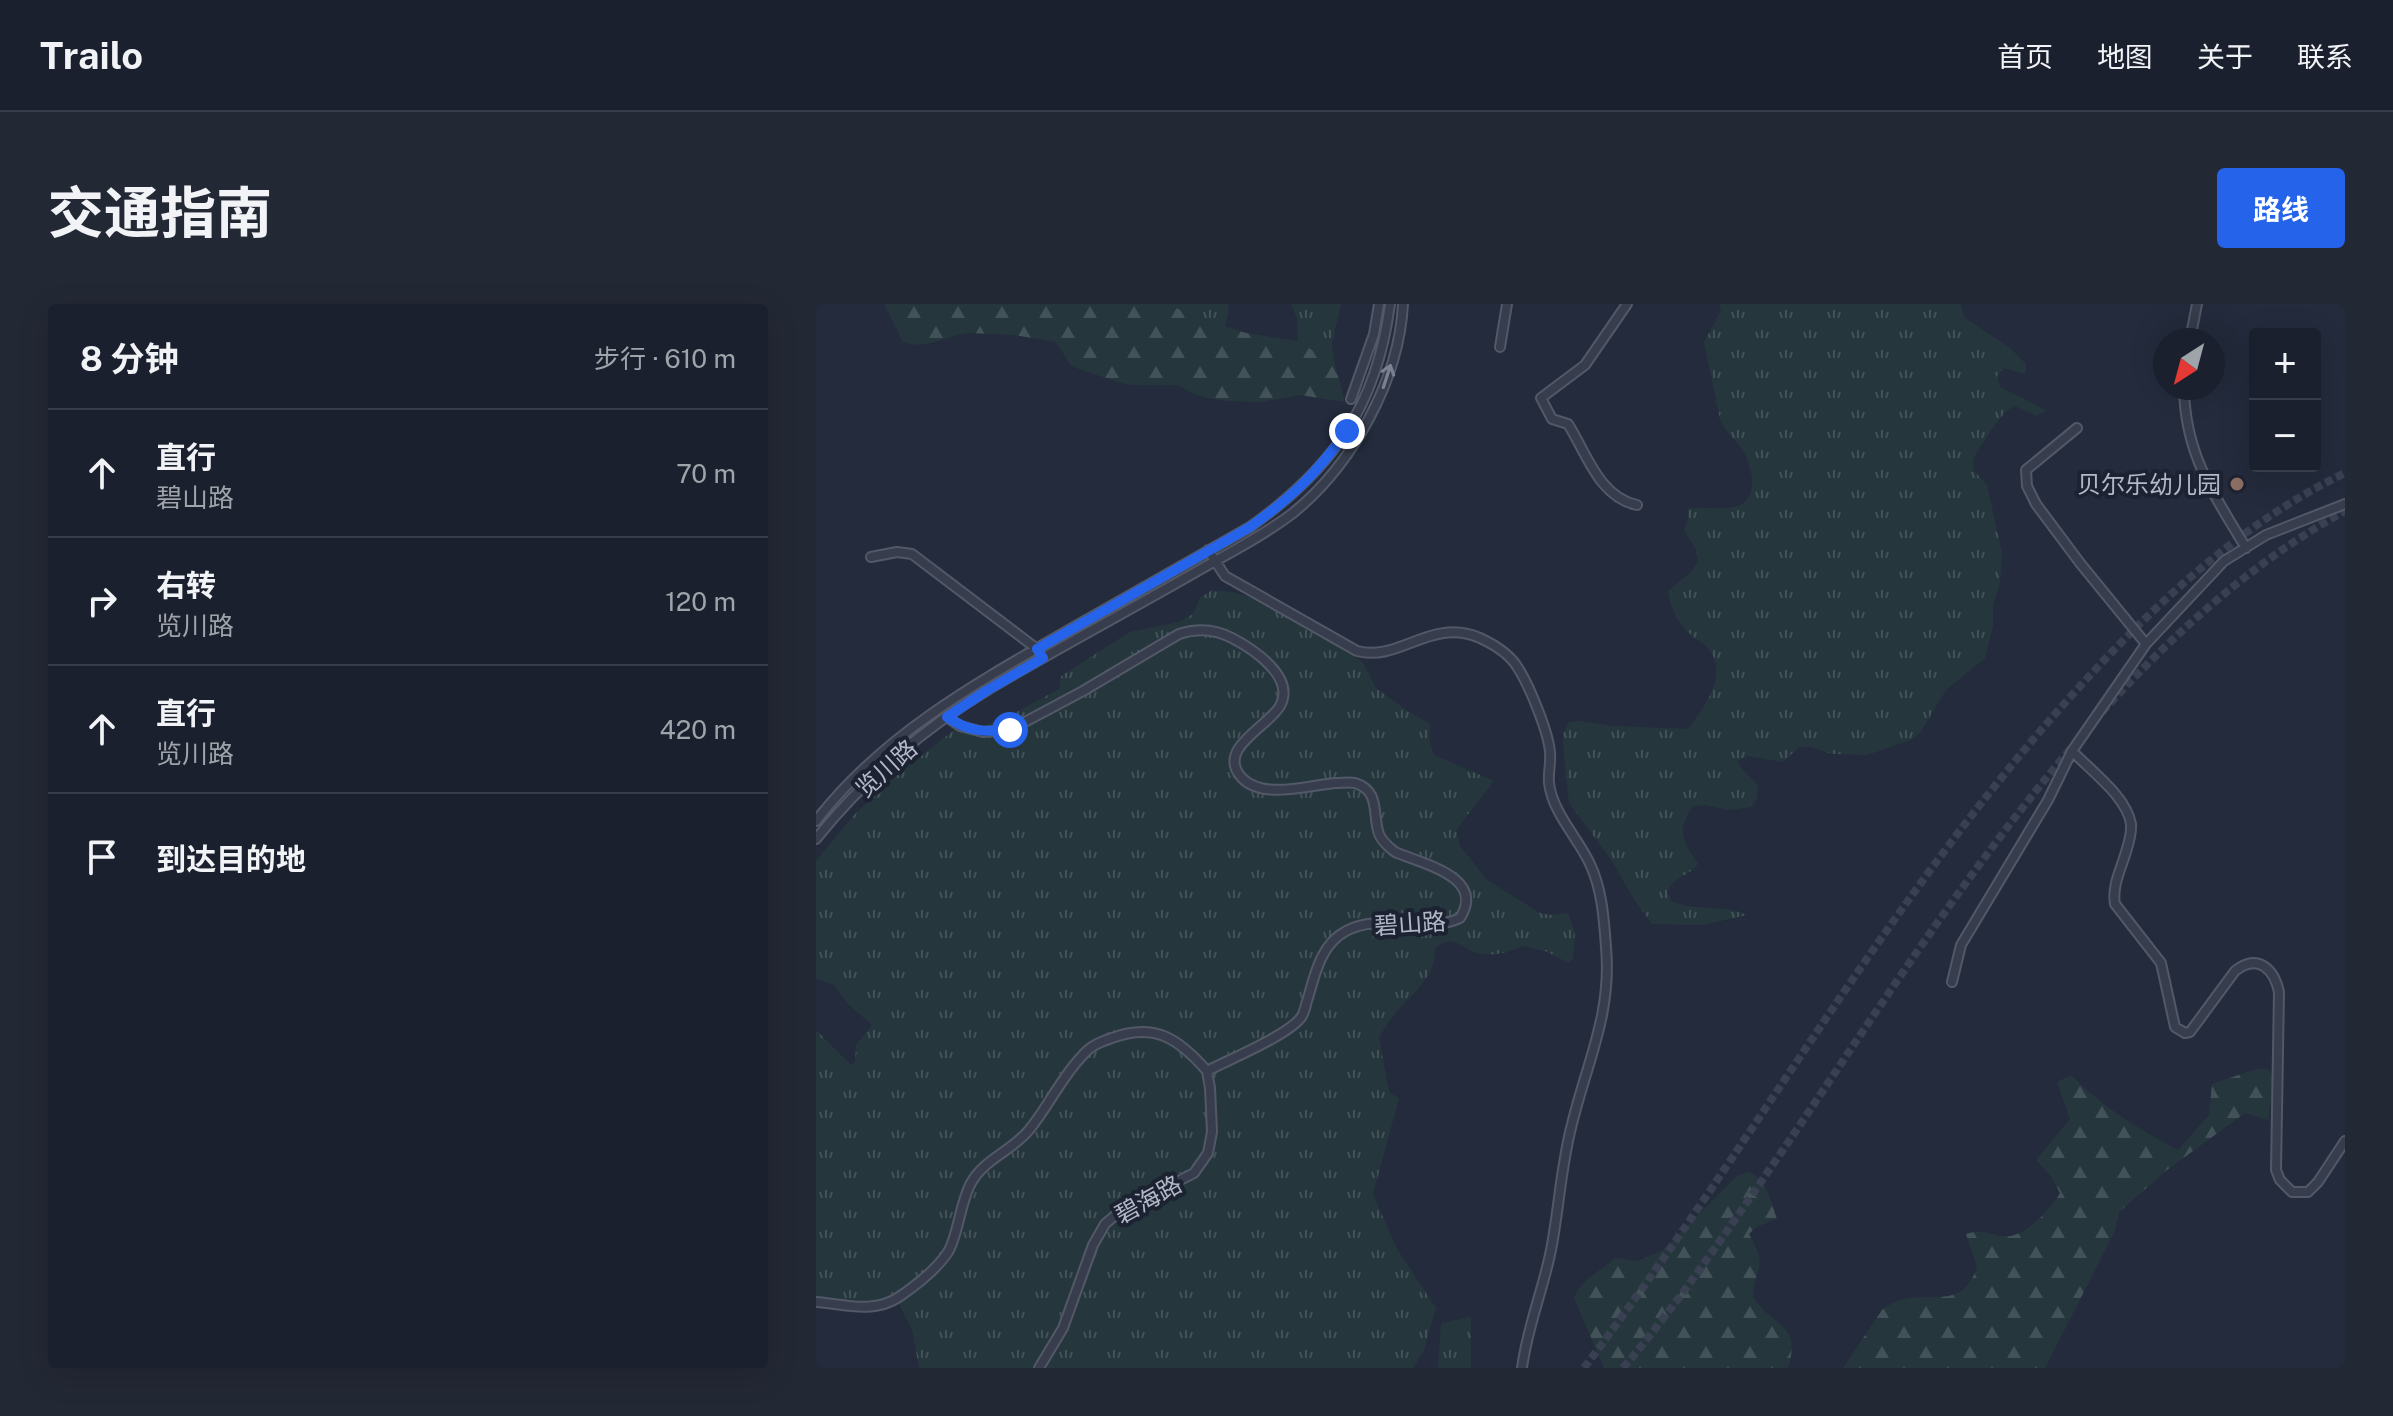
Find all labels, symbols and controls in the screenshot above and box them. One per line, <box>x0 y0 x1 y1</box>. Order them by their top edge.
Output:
text: Trailo <box>40 33 143 78</box>
text: 首页 <box>1997 40 2053 73</box>
text: 地图 <box>2097 40 2153 73</box>
text: 关于 <box>2197 40 2253 73</box>
text: 联系 <box>2297 40 2353 73</box>
button: 路线 <box>2217 168 2345 248</box>
text: 交通指南 <box>48 180 272 246</box>
north arrow <box>2153 328 2225 400</box>
map controls <box>2249 328 2321 472</box>
button: + <box>2249 328 2321 400</box>
text: 8 分钟 <box>80 339 178 379</box>
text: 步行 · 610 m <box>594 343 736 374</box>
one-way arrow <box>1380 363 1395 389</box>
button: − <box>2249 400 2321 472</box>
route end <box>1329 413 1365 449</box>
text: 直行 <box>156 439 216 475</box>
icon: ahead <box>80 451 124 495</box>
text: 70 m <box>676 458 736 489</box>
place label: 贝尔乐幼儿园 <box>2077 470 2221 498</box>
marker: 贝尔乐幼儿园 <box>2228 475 2246 493</box>
text: 碧山路 <box>156 482 234 513</box>
text: 右转 <box>156 567 216 603</box>
icon: right <box>80 579 124 623</box>
text: 120 m <box>665 586 736 617</box>
text: 览川路 <box>156 610 234 641</box>
text: 直行 <box>156 695 216 731</box>
icon: ahead <box>80 707 124 751</box>
route start <box>992 712 1028 748</box>
text: 420 m <box>659 714 736 745</box>
street label: 览川路 <box>850 734 922 802</box>
text: 览川路 <box>156 738 234 769</box>
icon: arrive <box>80 835 124 879</box>
text: 到达目的地 <box>156 841 306 877</box>
street label: 碧山路 <box>1373 907 1447 939</box>
street label: 碧海路 <box>1110 1169 1186 1229</box>

